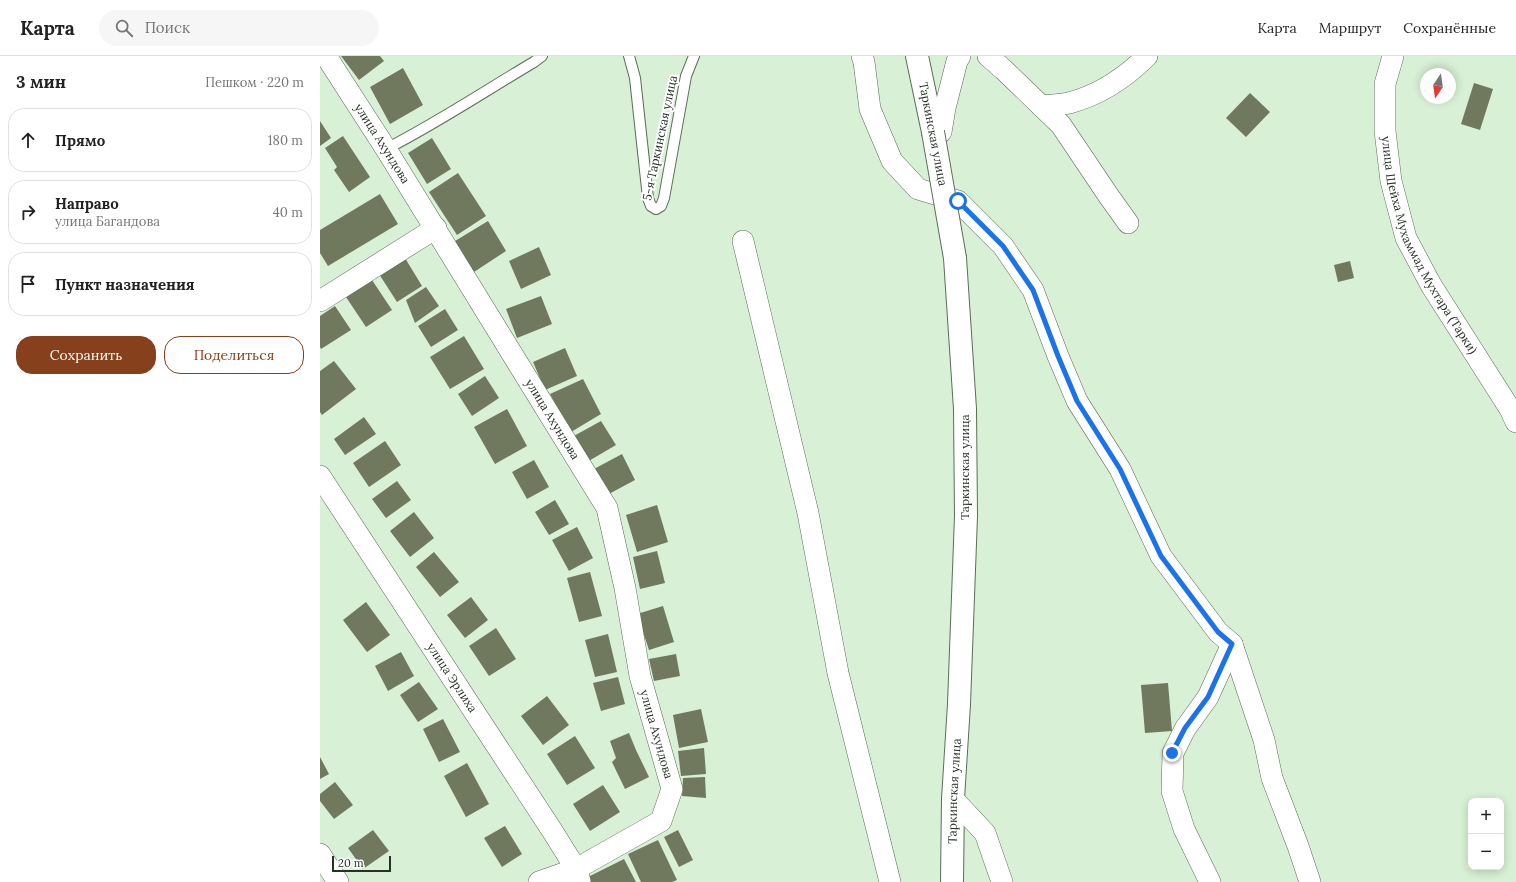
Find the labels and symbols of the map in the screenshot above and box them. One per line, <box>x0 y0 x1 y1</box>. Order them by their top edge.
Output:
north arrow <box>1420 68 1456 104</box>
street label: 5-я Таркинская улица <box>639 74 680 202</box>
street label: Таркинская улица <box>916 81 951 187</box>
street label: улица Ахундова <box>352 100 413 186</box>
street label: улица Шейха Мухаммад Мухтара (Тарки) <box>1379 135 1481 357</box>
route start <box>949 192 967 210</box>
street label: улица Ахундова <box>522 376 583 462</box>
street label: Таркинская улица <box>957 414 972 520</box>
street label: улица Эрлиха <box>424 640 481 715</box>
street label: улица Ахундова <box>637 688 677 780</box>
street label: Таркинская улица <box>944 738 964 844</box>
route end <box>1163 744 1181 762</box>
scale bar <box>332 854 391 873</box>

